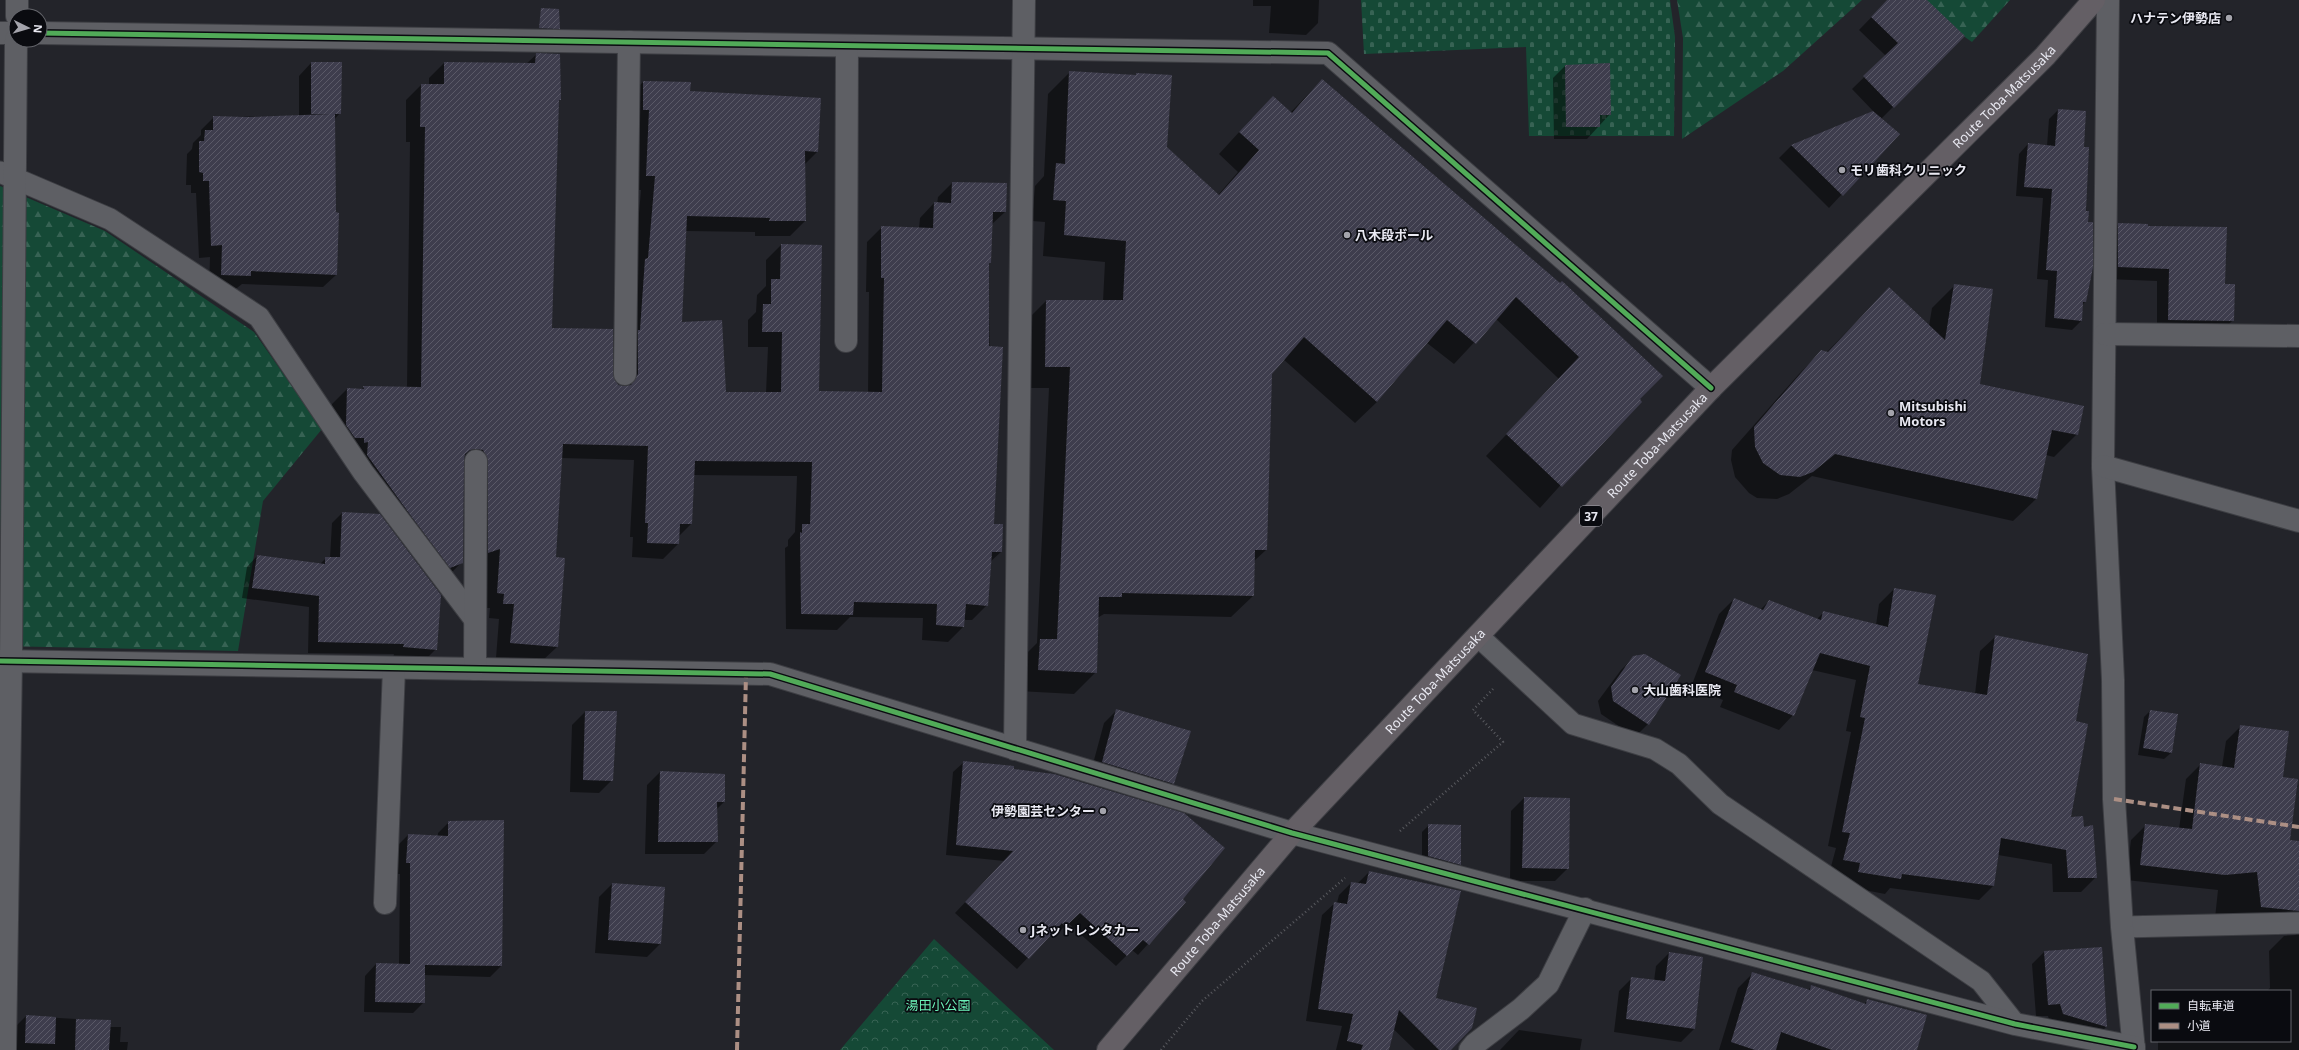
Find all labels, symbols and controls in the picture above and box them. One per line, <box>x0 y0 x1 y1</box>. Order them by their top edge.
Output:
north arrow <box>8 8 48 48</box>
place label: ハナテン伊勢店 <box>2130 9 2221 27</box>
marker: ハナテン伊勢店 <box>2224 13 2234 23</box>
text: N <box>31 24 46 34</box>
street label: Route Toba-Matsusaka <box>1948 41 2060 152</box>
place label: モリ歯科クリニック <box>1850 161 1967 179</box>
marker: モリ歯科クリニック <box>1837 165 1847 175</box>
place label: 八木段ボール <box>1355 226 1433 244</box>
marker: 八木段ボール <box>1342 230 1352 240</box>
street label: Route Toba-Matsusaka <box>1603 389 1711 502</box>
place label: Mitsubishi Motors <box>1899 397 1967 430</box>
marker: Mitsubishi Motors <box>1886 408 1896 418</box>
road number: 37 <box>1580 506 1602 526</box>
street label: Route Toba-Matsusaka <box>1381 624 1489 738</box>
place label: 大山歯科医院 <box>1643 681 1721 699</box>
marker: 大山歯科医院 <box>1630 685 1640 695</box>
place label: 伊勢園芸センター <box>991 802 1095 820</box>
marker: 伊勢園芸センター <box>1098 806 1108 816</box>
street label: Route Toba-Matsusaka <box>1165 862 1269 980</box>
place label: Jネットレンタカー <box>1030 921 1139 939</box>
marker: Jネットレンタカー <box>1018 925 1028 935</box>
legend <box>2151 990 2291 1042</box>
park label: 湯田小公園 <box>905 996 971 1014</box>
text: 自転車道 <box>2187 997 2235 1014</box>
text: 小道 <box>2187 1017 2211 1034</box>

